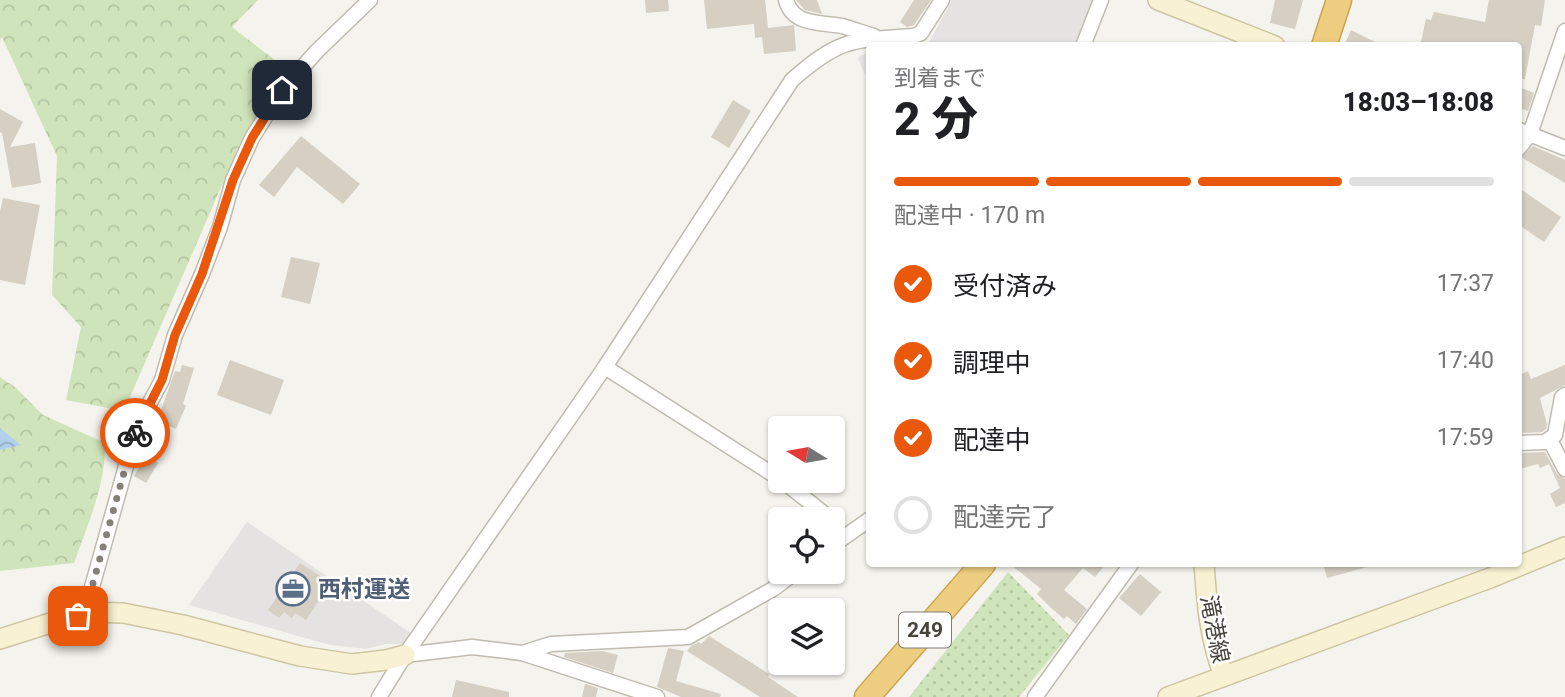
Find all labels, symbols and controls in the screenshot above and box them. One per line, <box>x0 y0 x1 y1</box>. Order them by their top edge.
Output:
pin <box>252 60 312 120</box>
text: 到着まで <box>894 65 986 92</box>
icon: home <box>263 71 301 109</box>
text: 18:03–18:08 <box>1343 87 1494 117</box>
text: 2 分 <box>894 92 978 146</box>
text: 配達中 · 170 m <box>894 202 1045 229</box>
icon: check <box>894 265 932 303</box>
text: 17:37 <box>1437 270 1494 297</box>
text: 受付済み <box>953 271 1057 301</box>
icon: check <box>894 342 932 380</box>
text: 17:40 <box>1437 347 1494 374</box>
text: 調理中 <box>953 348 1031 378</box>
courier <box>100 398 170 468</box>
icon: bike <box>116 414 154 452</box>
north arrow <box>768 416 845 494</box>
map controls <box>768 416 845 675</box>
icon: check <box>894 419 932 457</box>
text: 17:59 <box>1437 424 1494 451</box>
text: 配達中 <box>953 425 1031 455</box>
text: 配達完了 <box>953 502 1057 532</box>
button: locate <box>768 507 845 584</box>
office icon: 西村運送 <box>274 570 312 608</box>
place label: 西村運送 <box>318 576 410 603</box>
pin <box>48 586 108 646</box>
street label: 滝港線 <box>1195 593 1234 666</box>
icon: bag <box>59 597 97 635</box>
button: layers <box>768 598 845 675</box>
road number: 249 <box>899 612 951 648</box>

